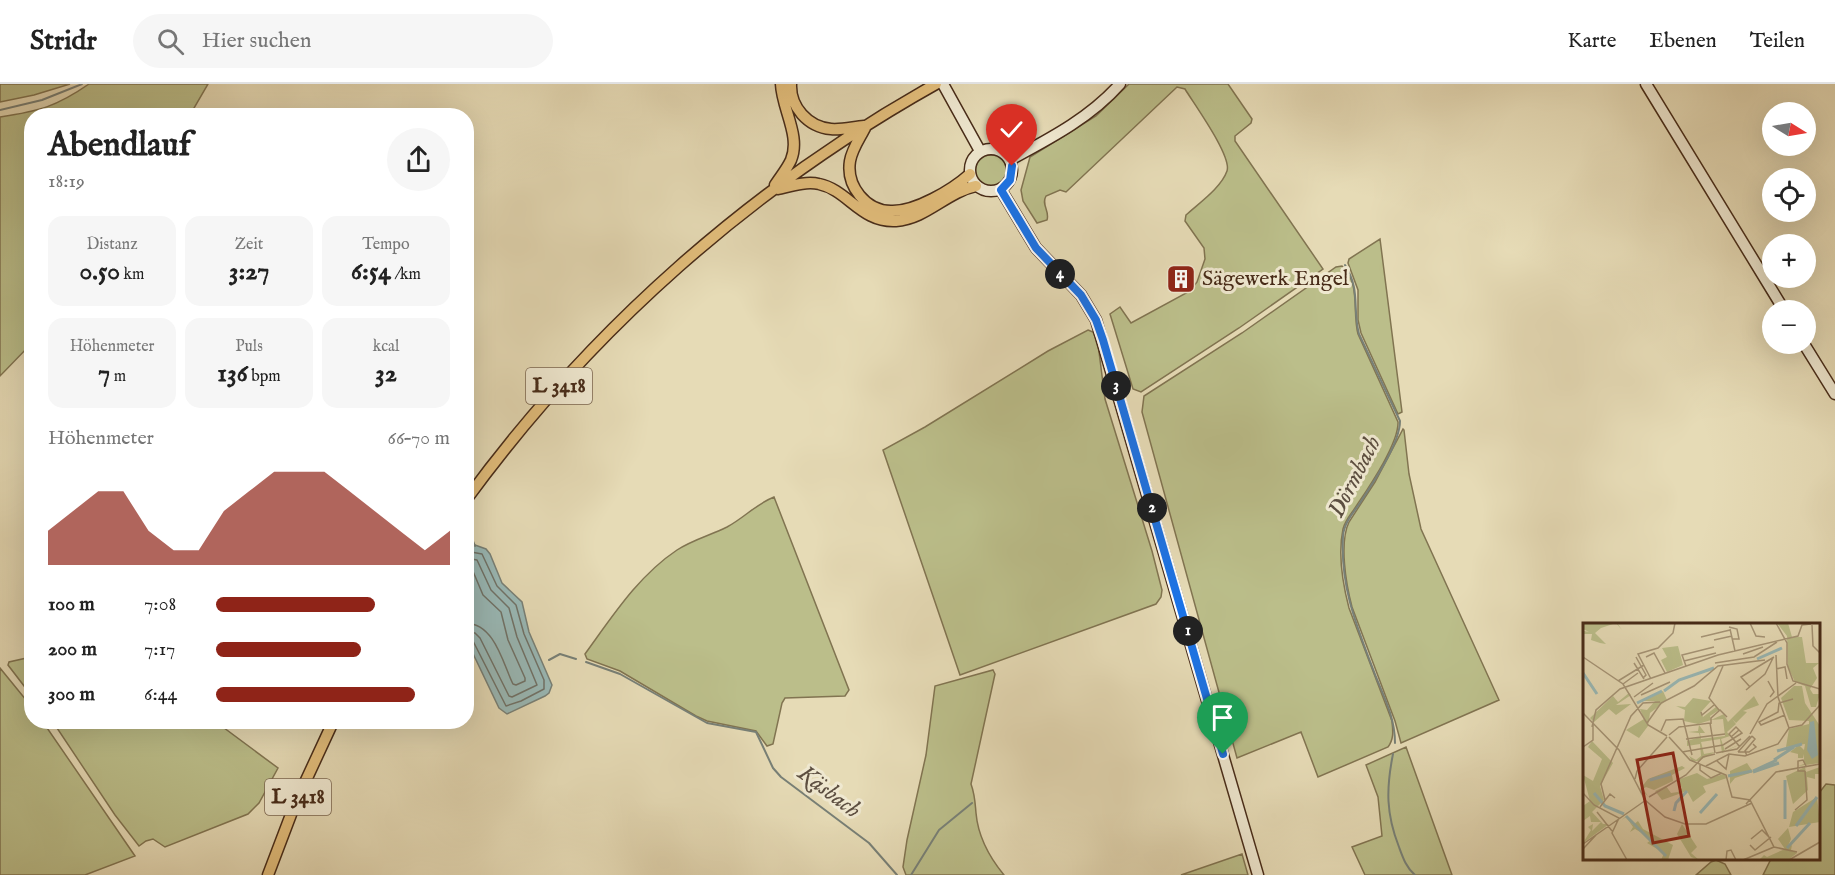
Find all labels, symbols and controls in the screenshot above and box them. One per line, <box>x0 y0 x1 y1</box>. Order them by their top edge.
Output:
search box <box>133 14 553 68</box>
text: Stridr <box>30 24 97 59</box>
icon: search <box>154 25 187 58</box>
text: Hier suchen <box>202 27 312 55</box>
text: Karte <box>1568 28 1616 55</box>
text: Ebenen <box>1649 28 1717 55</box>
text: Teilen <box>1750 28 1805 55</box>
north arrow <box>1762 102 1816 156</box>
map controls <box>1762 102 1816 354</box>
pin <box>986 104 1037 166</box>
icon: check <box>995 113 1028 146</box>
text: Abendlauf <box>48 125 191 167</box>
button: share <box>387 128 450 191</box>
button: locate <box>1762 168 1816 222</box>
text: 18:19 <box>48 169 85 194</box>
button: + <box>1762 234 1816 288</box>
text: Distanz <box>86 235 138 255</box>
text: Zeit <box>235 235 263 255</box>
text: Tempo <box>362 235 410 255</box>
text: 0.50 <box>80 255 120 288</box>
text: 3:27 <box>229 255 269 288</box>
text: 6:54 <box>351 255 391 288</box>
pin: 4 <box>1045 259 1075 289</box>
building icon: Sägewerk Engel <box>1165 263 1197 295</box>
text: 4 <box>1056 264 1064 284</box>
text: km <box>120 265 144 285</box>
text: /km <box>391 265 421 285</box>
place label: Sägewerk Engel <box>1202 265 1349 293</box>
button: − <box>1762 300 1816 354</box>
text: Höhenmeter <box>70 337 154 357</box>
text: Puls <box>235 337 263 357</box>
text: kcal <box>373 337 399 357</box>
text: 7 <box>98 357 110 390</box>
text: 136 <box>217 357 248 390</box>
text: 32 <box>375 357 397 390</box>
text: m <box>110 367 126 387</box>
text: bpm <box>248 367 281 387</box>
road number: L 3418 <box>526 368 592 404</box>
pin: 3 <box>1101 371 1131 401</box>
text: 3 <box>1113 376 1119 396</box>
text: Höhenmeter <box>48 426 154 451</box>
text: 66–70 m <box>387 426 450 451</box>
water label: Dörmbach <box>1321 431 1389 523</box>
pin: 2 <box>1137 493 1167 523</box>
text: 2 <box>1148 498 1156 518</box>
text: 100 m <box>48 592 95 617</box>
text: 7:08 <box>144 592 176 617</box>
pin: 1 <box>1173 616 1203 646</box>
text: 1 <box>1185 621 1191 641</box>
inset map <box>1583 623 1820 860</box>
text: 200 m <box>48 637 97 662</box>
text: 7:17 <box>144 637 175 662</box>
text: 300 m <box>48 682 95 707</box>
text: 6:44 <box>144 682 177 707</box>
pin <box>1197 692 1248 754</box>
icon: arrive <box>1206 701 1239 734</box>
water label: Käsbach <box>791 758 867 826</box>
road number: L 3418 <box>265 779 331 815</box>

